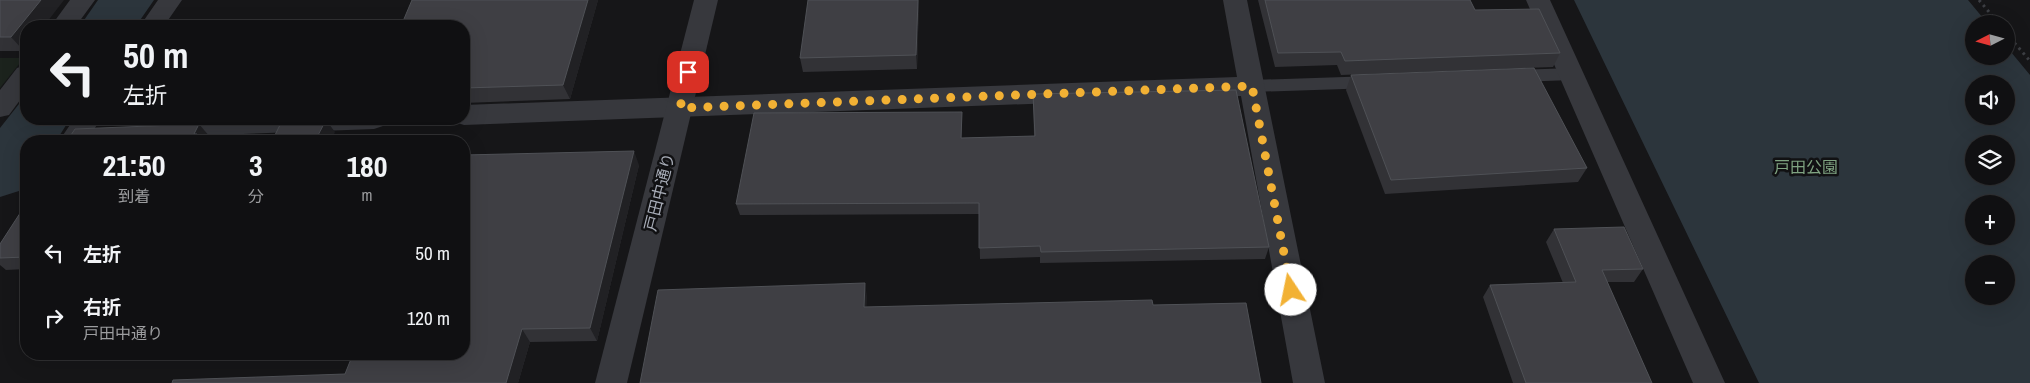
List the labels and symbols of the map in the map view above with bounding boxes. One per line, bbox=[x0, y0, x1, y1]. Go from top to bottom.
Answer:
north arrow bbox=[1965, 15, 2015, 65]
pin bbox=[667, 51, 709, 93]
street label: 戸田中通り bbox=[639, 151, 679, 233]
park label: 戸田公園 bbox=[1774, 156, 1838, 178]
position arrow bbox=[1264, 263, 1316, 315]

